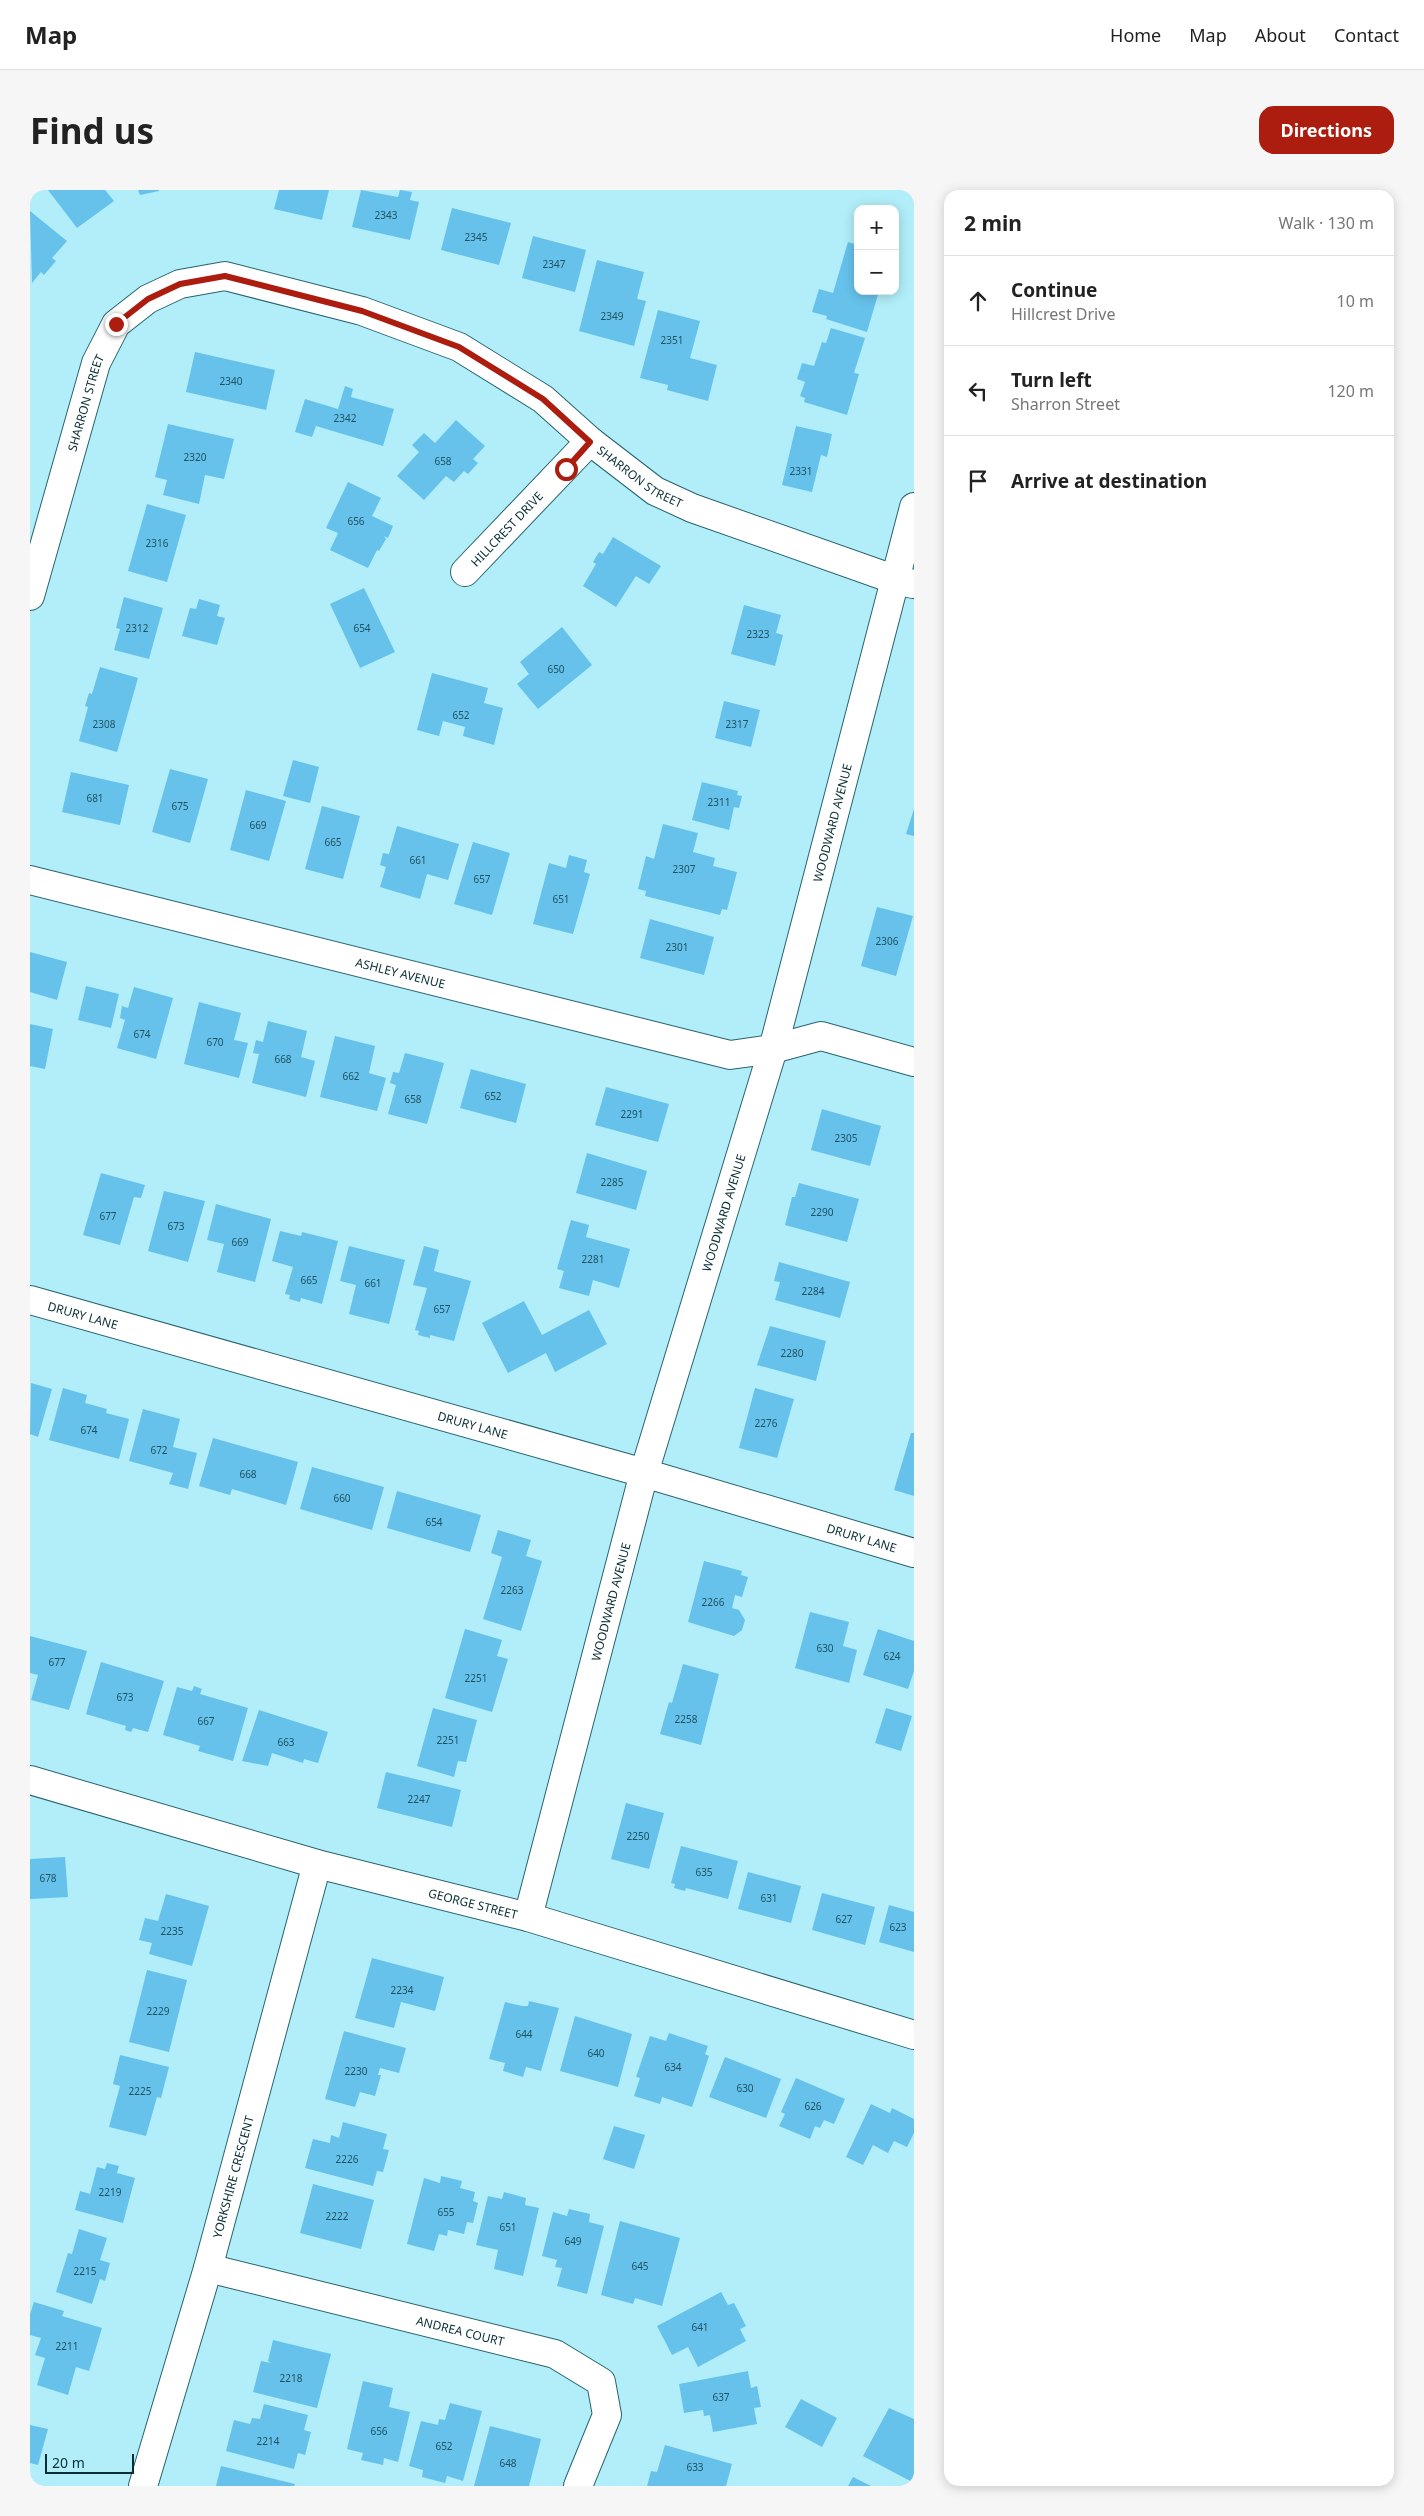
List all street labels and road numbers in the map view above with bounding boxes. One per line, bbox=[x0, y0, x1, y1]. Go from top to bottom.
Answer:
street label: SHARRON STREET bbox=[63, 351, 108, 453]
street label: SHARRON STREET bbox=[594, 441, 686, 511]
street label: HILLCREST DRIVE bbox=[467, 487, 546, 570]
street label: WOODWARD AVENUE bbox=[808, 762, 855, 884]
street label: ASHLEY AVENUE bbox=[354, 953, 447, 992]
street label: WOODWARD AVENUE bbox=[697, 1152, 749, 1273]
street label: DRURY LANE bbox=[46, 1297, 120, 1333]
street label: DRURY LANE bbox=[436, 1407, 510, 1443]
street label: DRURY LANE bbox=[825, 1519, 899, 1556]
street label: WOODWARD AVENUE bbox=[587, 1540, 634, 1663]
street label: GEORGE STREET bbox=[427, 1884, 520, 1923]
street label: YORKSHIRE CRESCENT bbox=[208, 2113, 257, 2240]
street label: ANDREA COURT bbox=[415, 2311, 506, 2350]

